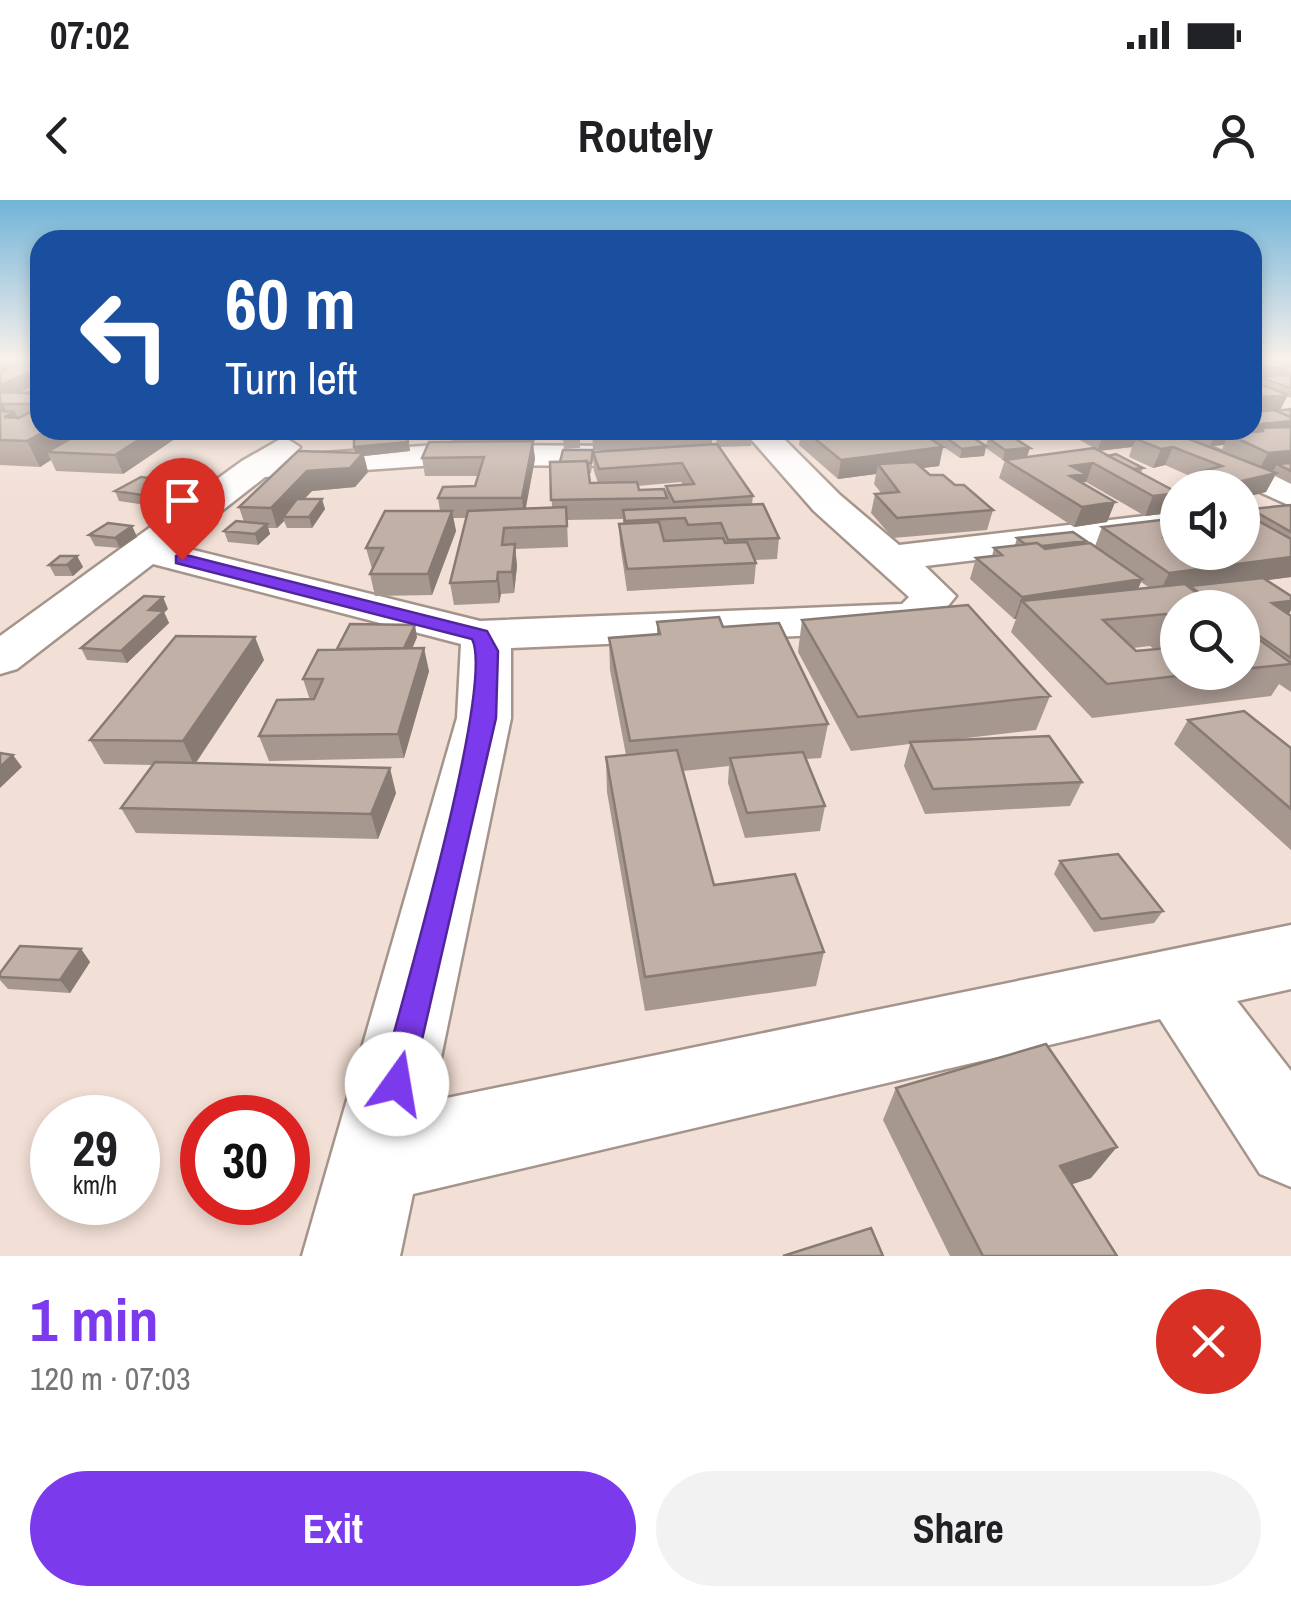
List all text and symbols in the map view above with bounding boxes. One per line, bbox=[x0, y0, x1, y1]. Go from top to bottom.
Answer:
text: 07:02 bbox=[50, 10, 130, 61]
text: Routely bbox=[578, 105, 713, 166]
icon: back bbox=[30, 108, 85, 163]
icon: person bbox=[1206, 108, 1261, 163]
text: 60 m bbox=[225, 257, 356, 351]
icon: left bbox=[60, 270, 190, 400]
text: Turn left bbox=[225, 347, 357, 408]
pin bbox=[140, 458, 225, 561]
map controls bbox=[1160, 470, 1260, 690]
button: sound bbox=[1160, 470, 1260, 570]
icon: arrive bbox=[155, 473, 210, 528]
button: search bbox=[1160, 590, 1260, 690]
position arrow bbox=[345, 1032, 449, 1136]
speed limit sign: 30 bbox=[180, 1095, 310, 1225]
text: 29 bbox=[72, 1114, 118, 1182]
text: km/h bbox=[73, 1168, 117, 1202]
text: 1 min bbox=[30, 1279, 159, 1360]
button: close bbox=[1156, 1289, 1261, 1394]
text: 120 m · 07:03 bbox=[30, 1357, 190, 1400]
button: Exit bbox=[30, 1471, 636, 1586]
button: Share bbox=[656, 1471, 1261, 1586]

